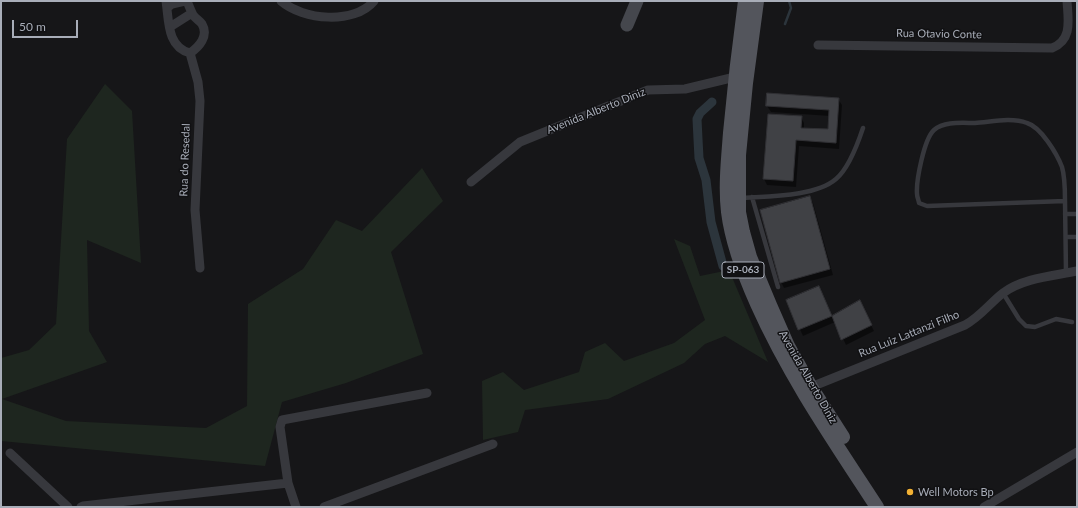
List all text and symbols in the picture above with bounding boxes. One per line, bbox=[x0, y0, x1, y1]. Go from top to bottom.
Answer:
scale bar bbox=[14, 12, 80, 38]
text: 50 m bbox=[19, 19, 46, 34]
street label: Rua Otavio Conte bbox=[896, 27, 982, 41]
street label: Avenida Alberto Diniz bbox=[545, 85, 647, 137]
street label: Rua do Resedal bbox=[177, 123, 193, 197]
road number: SP-063 bbox=[722, 262, 764, 278]
street label: Rua Luiz Lattanzi Filho bbox=[857, 308, 961, 360]
street label: Avenida Alberto Diniz bbox=[776, 328, 840, 426]
place label: Well Motors Bp bbox=[918, 485, 994, 499]
marker: Well Motors Bp bbox=[905, 487, 915, 497]

